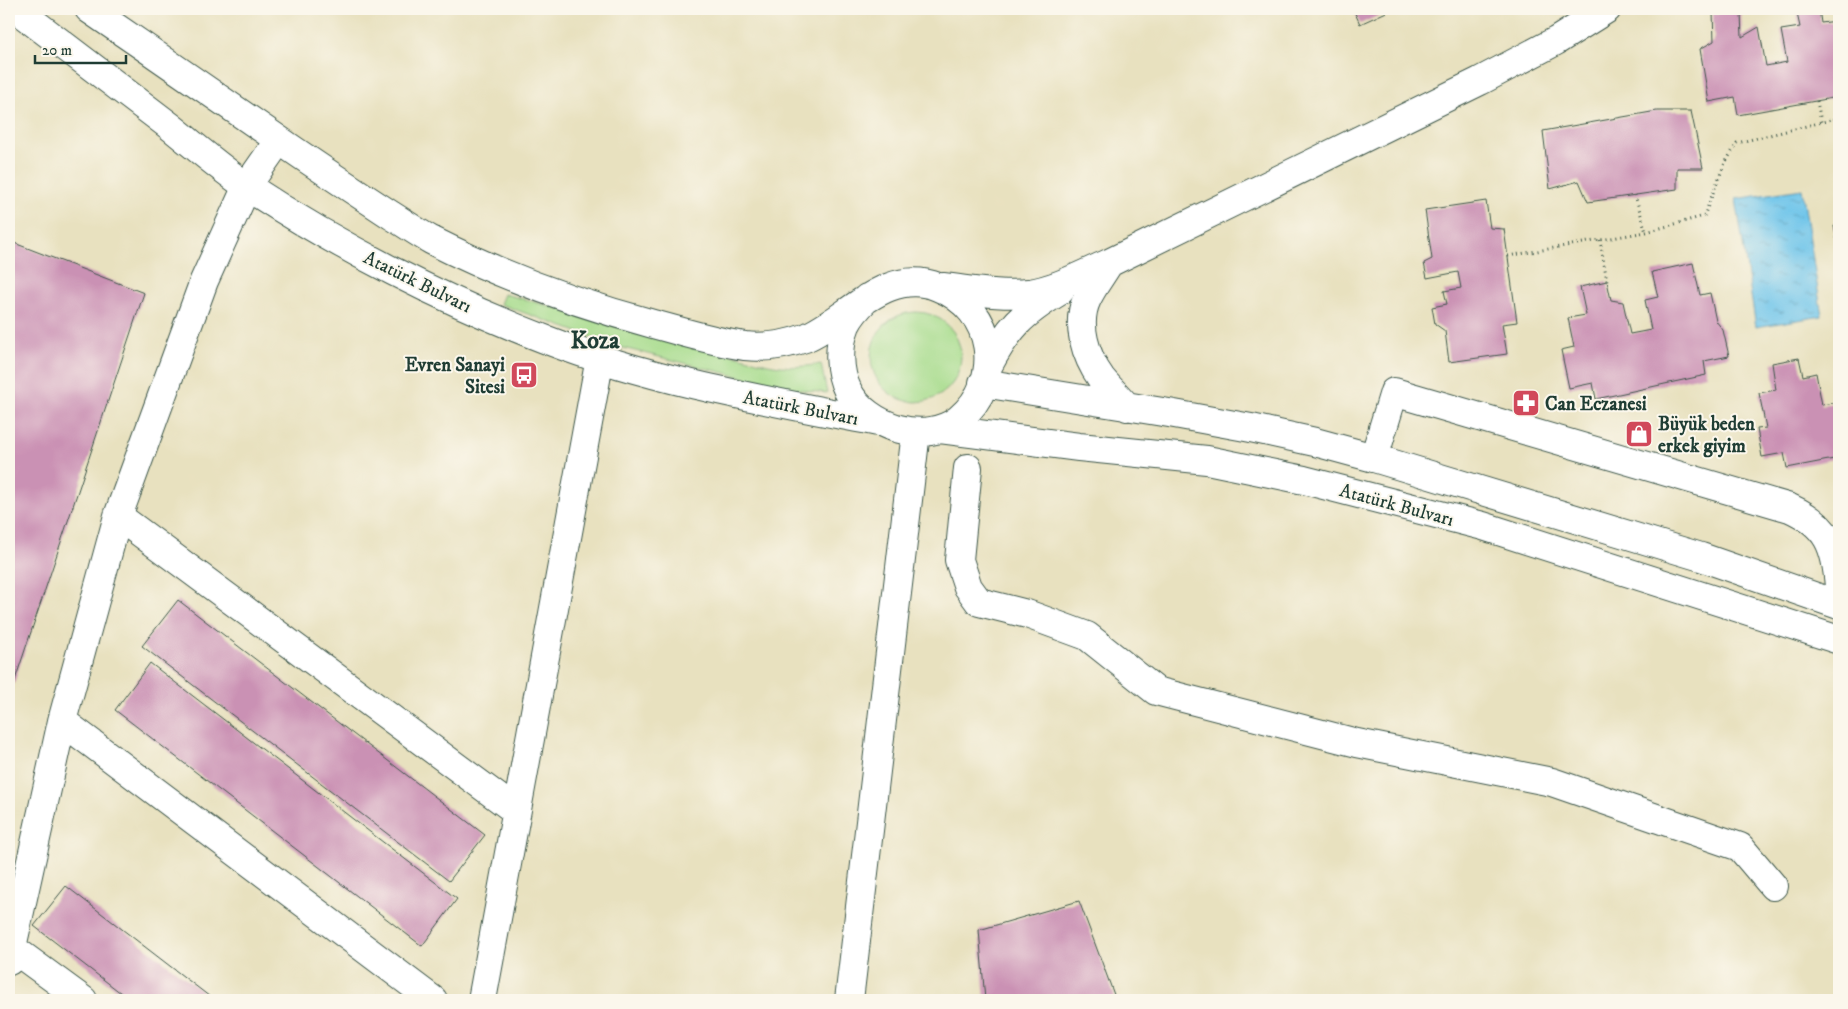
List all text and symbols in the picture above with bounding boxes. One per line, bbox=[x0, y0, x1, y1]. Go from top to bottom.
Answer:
scale bar bbox=[35, 32, 126, 64]
text: 20 m bbox=[42, 41, 72, 60]
street label: Atatürk Bulvarı bbox=[360, 246, 475, 318]
district label: Koza bbox=[571, 326, 620, 356]
place label: Evren Sanayi Sitesi bbox=[405, 354, 505, 399]
bus stop icon: Evren Sanayi Sitesi bbox=[509, 360, 539, 390]
street label: Atatürk Bulvarı bbox=[741, 386, 860, 431]
pharmacy icon: Can Eczanesi bbox=[1511, 388, 1541, 418]
place label: Can Eczanesi bbox=[1545, 393, 1647, 416]
place label: Büyük beden erkek giyim bbox=[1658, 413, 1756, 458]
shop icon: Büyük beden erkek giyim bbox=[1624, 419, 1654, 449]
street label: Atatürk Bulvarı bbox=[1337, 479, 1456, 532]

